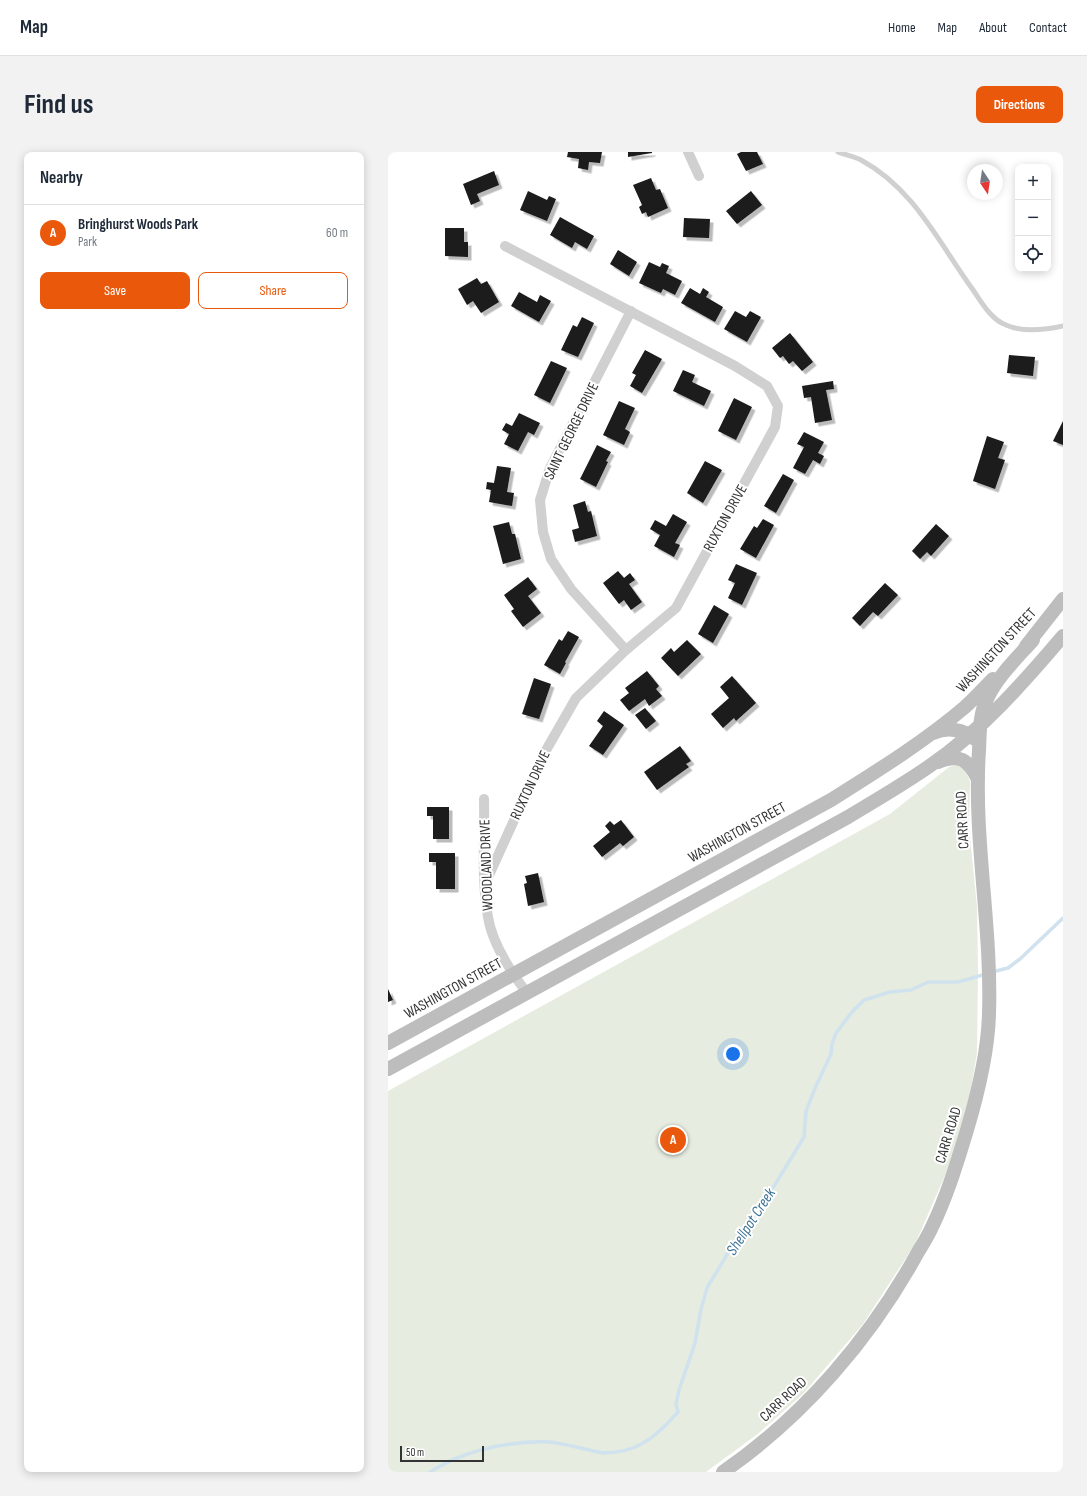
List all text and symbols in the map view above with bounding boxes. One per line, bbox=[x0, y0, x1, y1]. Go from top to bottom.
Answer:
text: Map bbox=[20, 16, 48, 39]
text: Home bbox=[888, 19, 916, 36]
text: Map bbox=[938, 19, 957, 36]
text: About bbox=[979, 19, 1007, 36]
text: Contact bbox=[1029, 19, 1067, 36]
button: Directions bbox=[976, 86, 1063, 123]
text: Find us bbox=[24, 88, 93, 121]
north arrow bbox=[967, 164, 1003, 200]
map controls bbox=[1015, 164, 1051, 272]
button: + bbox=[1015, 164, 1051, 200]
text: Nearby bbox=[40, 168, 83, 188]
button: − bbox=[1015, 200, 1051, 236]
text: Bringhurst Woods Park bbox=[78, 215, 198, 234]
text: A bbox=[50, 225, 56, 241]
text: 60 m bbox=[326, 225, 348, 241]
text: Park bbox=[78, 234, 97, 250]
button: locate bbox=[1015, 236, 1051, 272]
button: Save bbox=[40, 272, 190, 309]
button: Share bbox=[198, 272, 348, 309]
street label: SAINT GEORGE DRIVE bbox=[540, 379, 603, 483]
street label: RUXTON DRIVE bbox=[699, 481, 752, 555]
street label: WASHINGTON STREET bbox=[952, 604, 1040, 697]
street label: RUXTON DRIVE bbox=[506, 748, 555, 823]
street label: CARR ROAD bbox=[951, 791, 974, 849]
street label: WASHINGTON STREET bbox=[685, 798, 790, 867]
street label: WOODLAND DRIVE bbox=[475, 819, 498, 911]
street label: WASHINGTON STREET bbox=[401, 954, 506, 1023]
your location bbox=[723, 1044, 743, 1064]
street label: CARR ROAD bbox=[931, 1105, 966, 1166]
pin: A bbox=[660, 1125, 686, 1155]
water label: Shellpot Creek bbox=[723, 1184, 780, 1259]
street label: CARR ROAD bbox=[756, 1373, 811, 1426]
scale bar bbox=[400, 1444, 484, 1463]
text: 50 m bbox=[406, 1446, 424, 1459]

